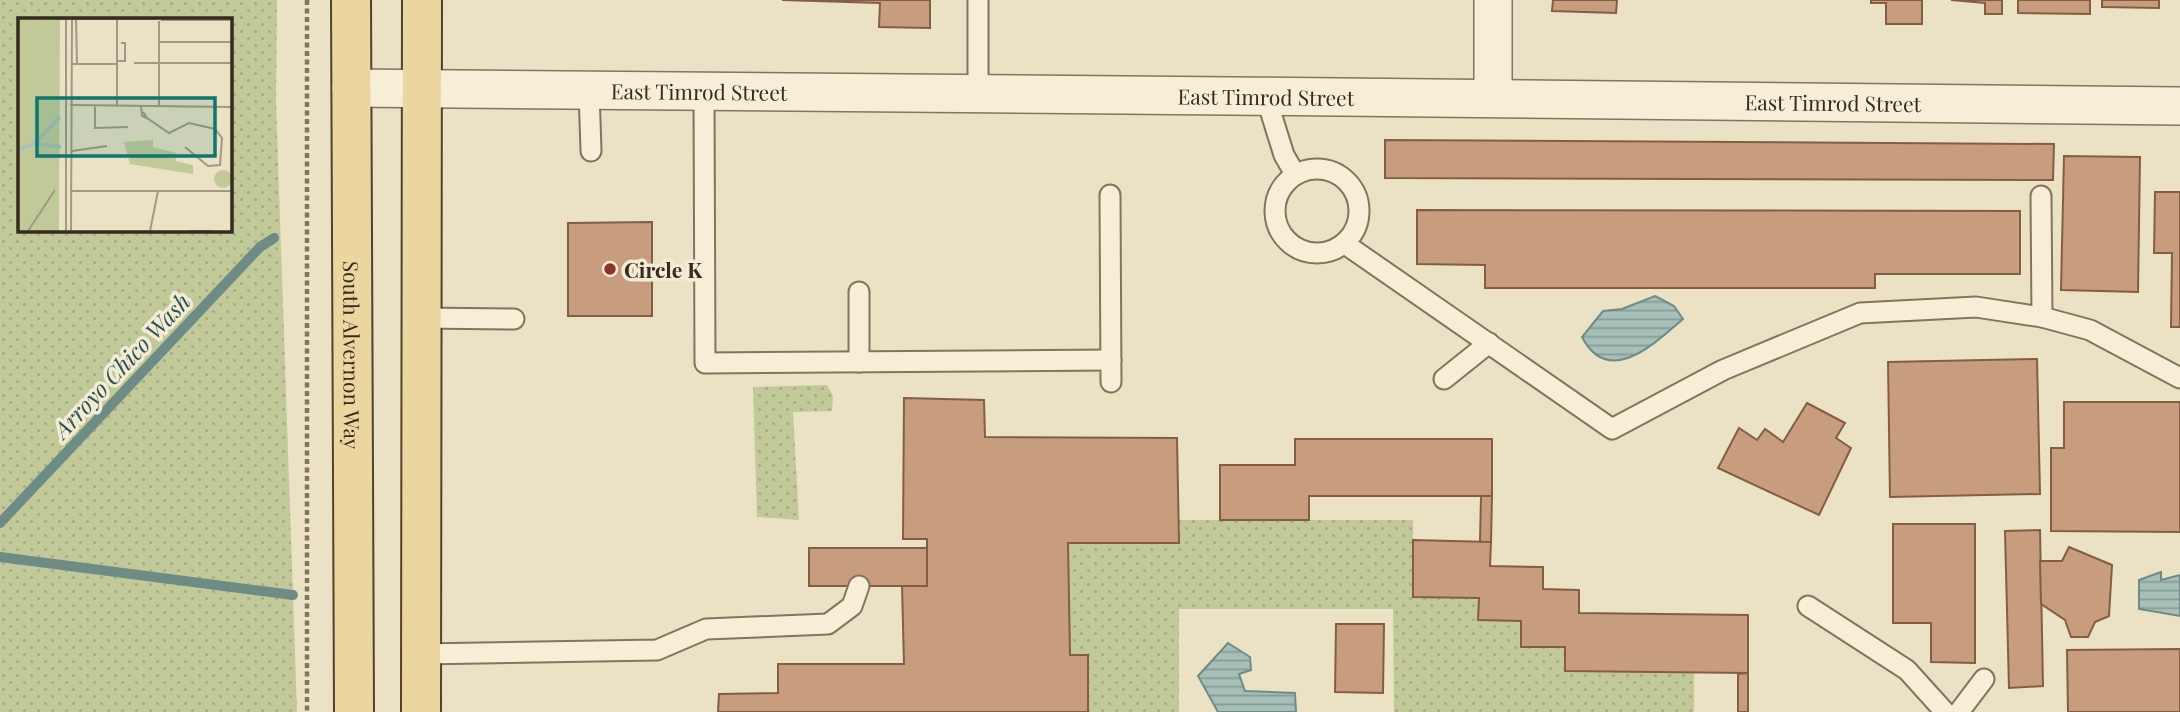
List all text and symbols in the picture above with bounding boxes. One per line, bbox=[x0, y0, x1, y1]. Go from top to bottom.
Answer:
inset map bbox=[18, 18, 231, 231]
street label: East Timrod Street bbox=[611, 76, 788, 106]
street label: East Timrod Street bbox=[1178, 81, 1355, 111]
street label: East Timrod Street bbox=[1744, 87, 1922, 117]
place label: Circle K bbox=[624, 255, 703, 283]
street label: South Alvernon Way bbox=[338, 261, 367, 450]
marker: Circle K bbox=[602, 261, 618, 277]
water label: Arroyo Chico Wash bbox=[44, 286, 196, 446]

